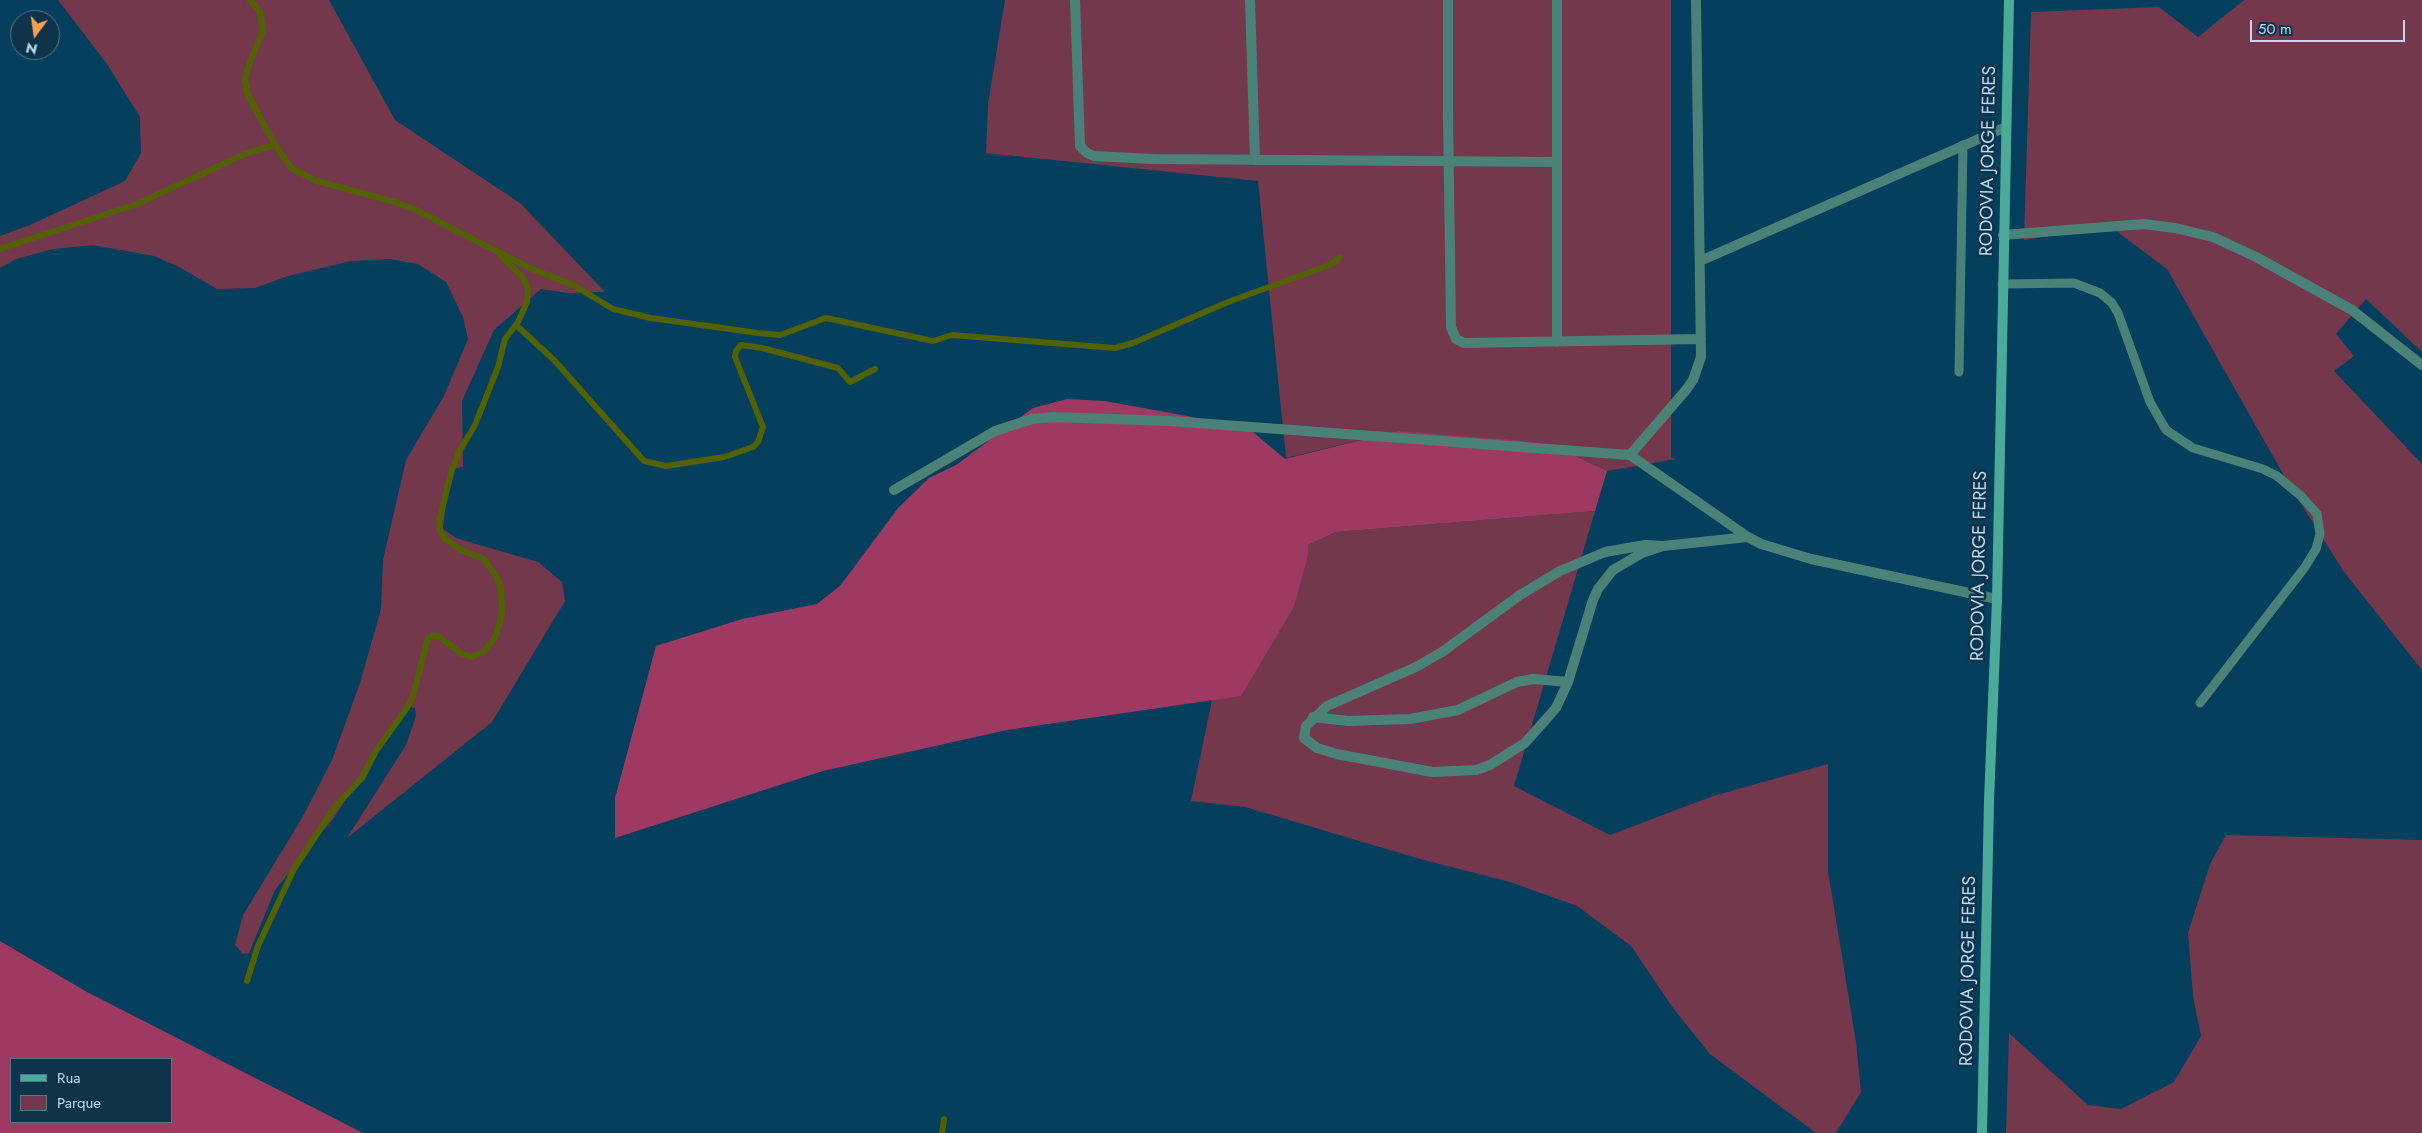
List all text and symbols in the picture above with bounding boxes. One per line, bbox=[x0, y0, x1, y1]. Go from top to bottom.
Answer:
north arrow bbox=[10, 10, 60, 60]
scale bar bbox=[2252, 10, 2407, 42]
text: 50 m bbox=[2258, 18, 2292, 40]
text: N bbox=[24, 38, 39, 60]
street label: RODOVIA JORGE FERES bbox=[1977, 66, 2001, 256]
street label: RODOVIA JORGE FERES bbox=[1968, 471, 1992, 661]
street label: RODOVIA JORGE FERES bbox=[1957, 876, 1981, 1066]
legend bbox=[10, 1058, 172, 1123]
text: Rua bbox=[57, 1067, 81, 1089]
text: Parque bbox=[57, 1092, 101, 1114]

